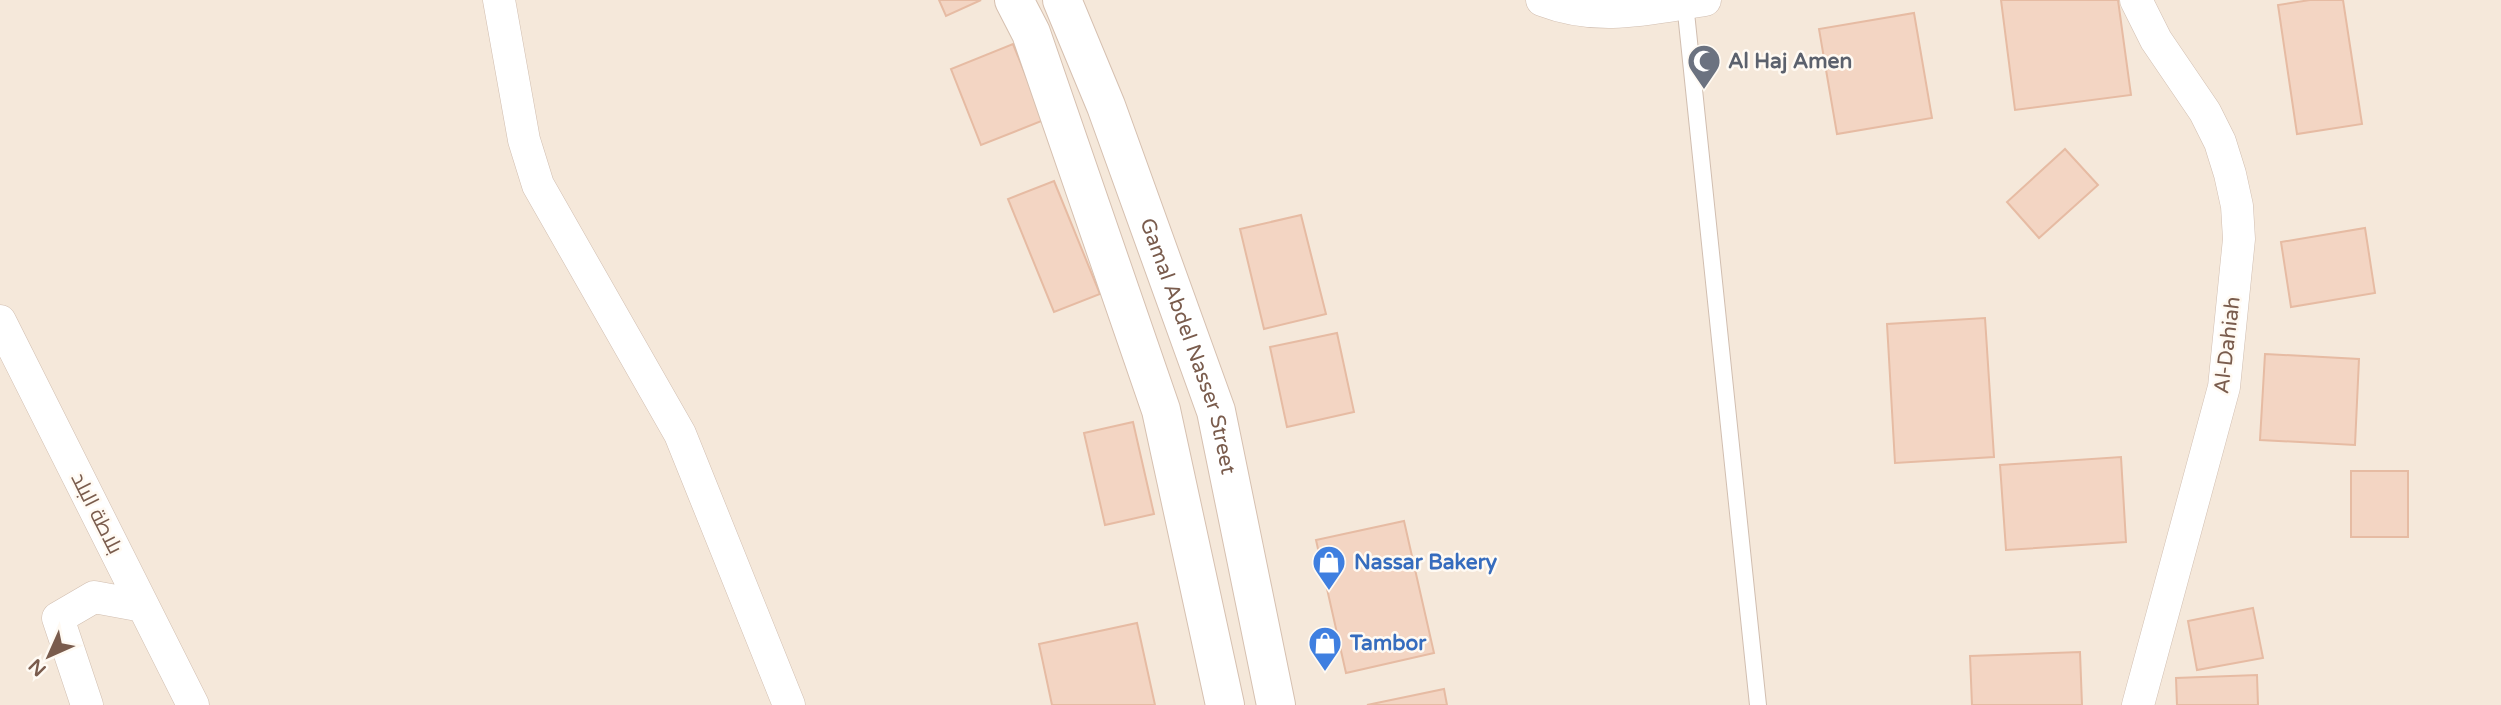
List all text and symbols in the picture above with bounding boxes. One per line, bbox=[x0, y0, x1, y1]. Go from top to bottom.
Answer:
mosque icon: Al Haj Amen bbox=[1685, 42, 1723, 91]
place label: Al Haj Amen bbox=[1728, 49, 1852, 74]
street label: Gamal Abdel Nasser Street bbox=[1134, 215, 1241, 477]
street label: Al-Dahiah bbox=[2209, 295, 2246, 395]
street label: بلاطة البلد bbox=[65, 468, 128, 558]
shop icon: Nassar Bakery bbox=[1310, 543, 1348, 592]
place label: Nassar Bakery bbox=[1354, 550, 1498, 575]
north arrow bbox=[14, 621, 84, 691]
shop icon: Tambor bbox=[1306, 624, 1344, 673]
place label: Tambor bbox=[1349, 631, 1427, 656]
text: N bbox=[25, 654, 51, 680]

